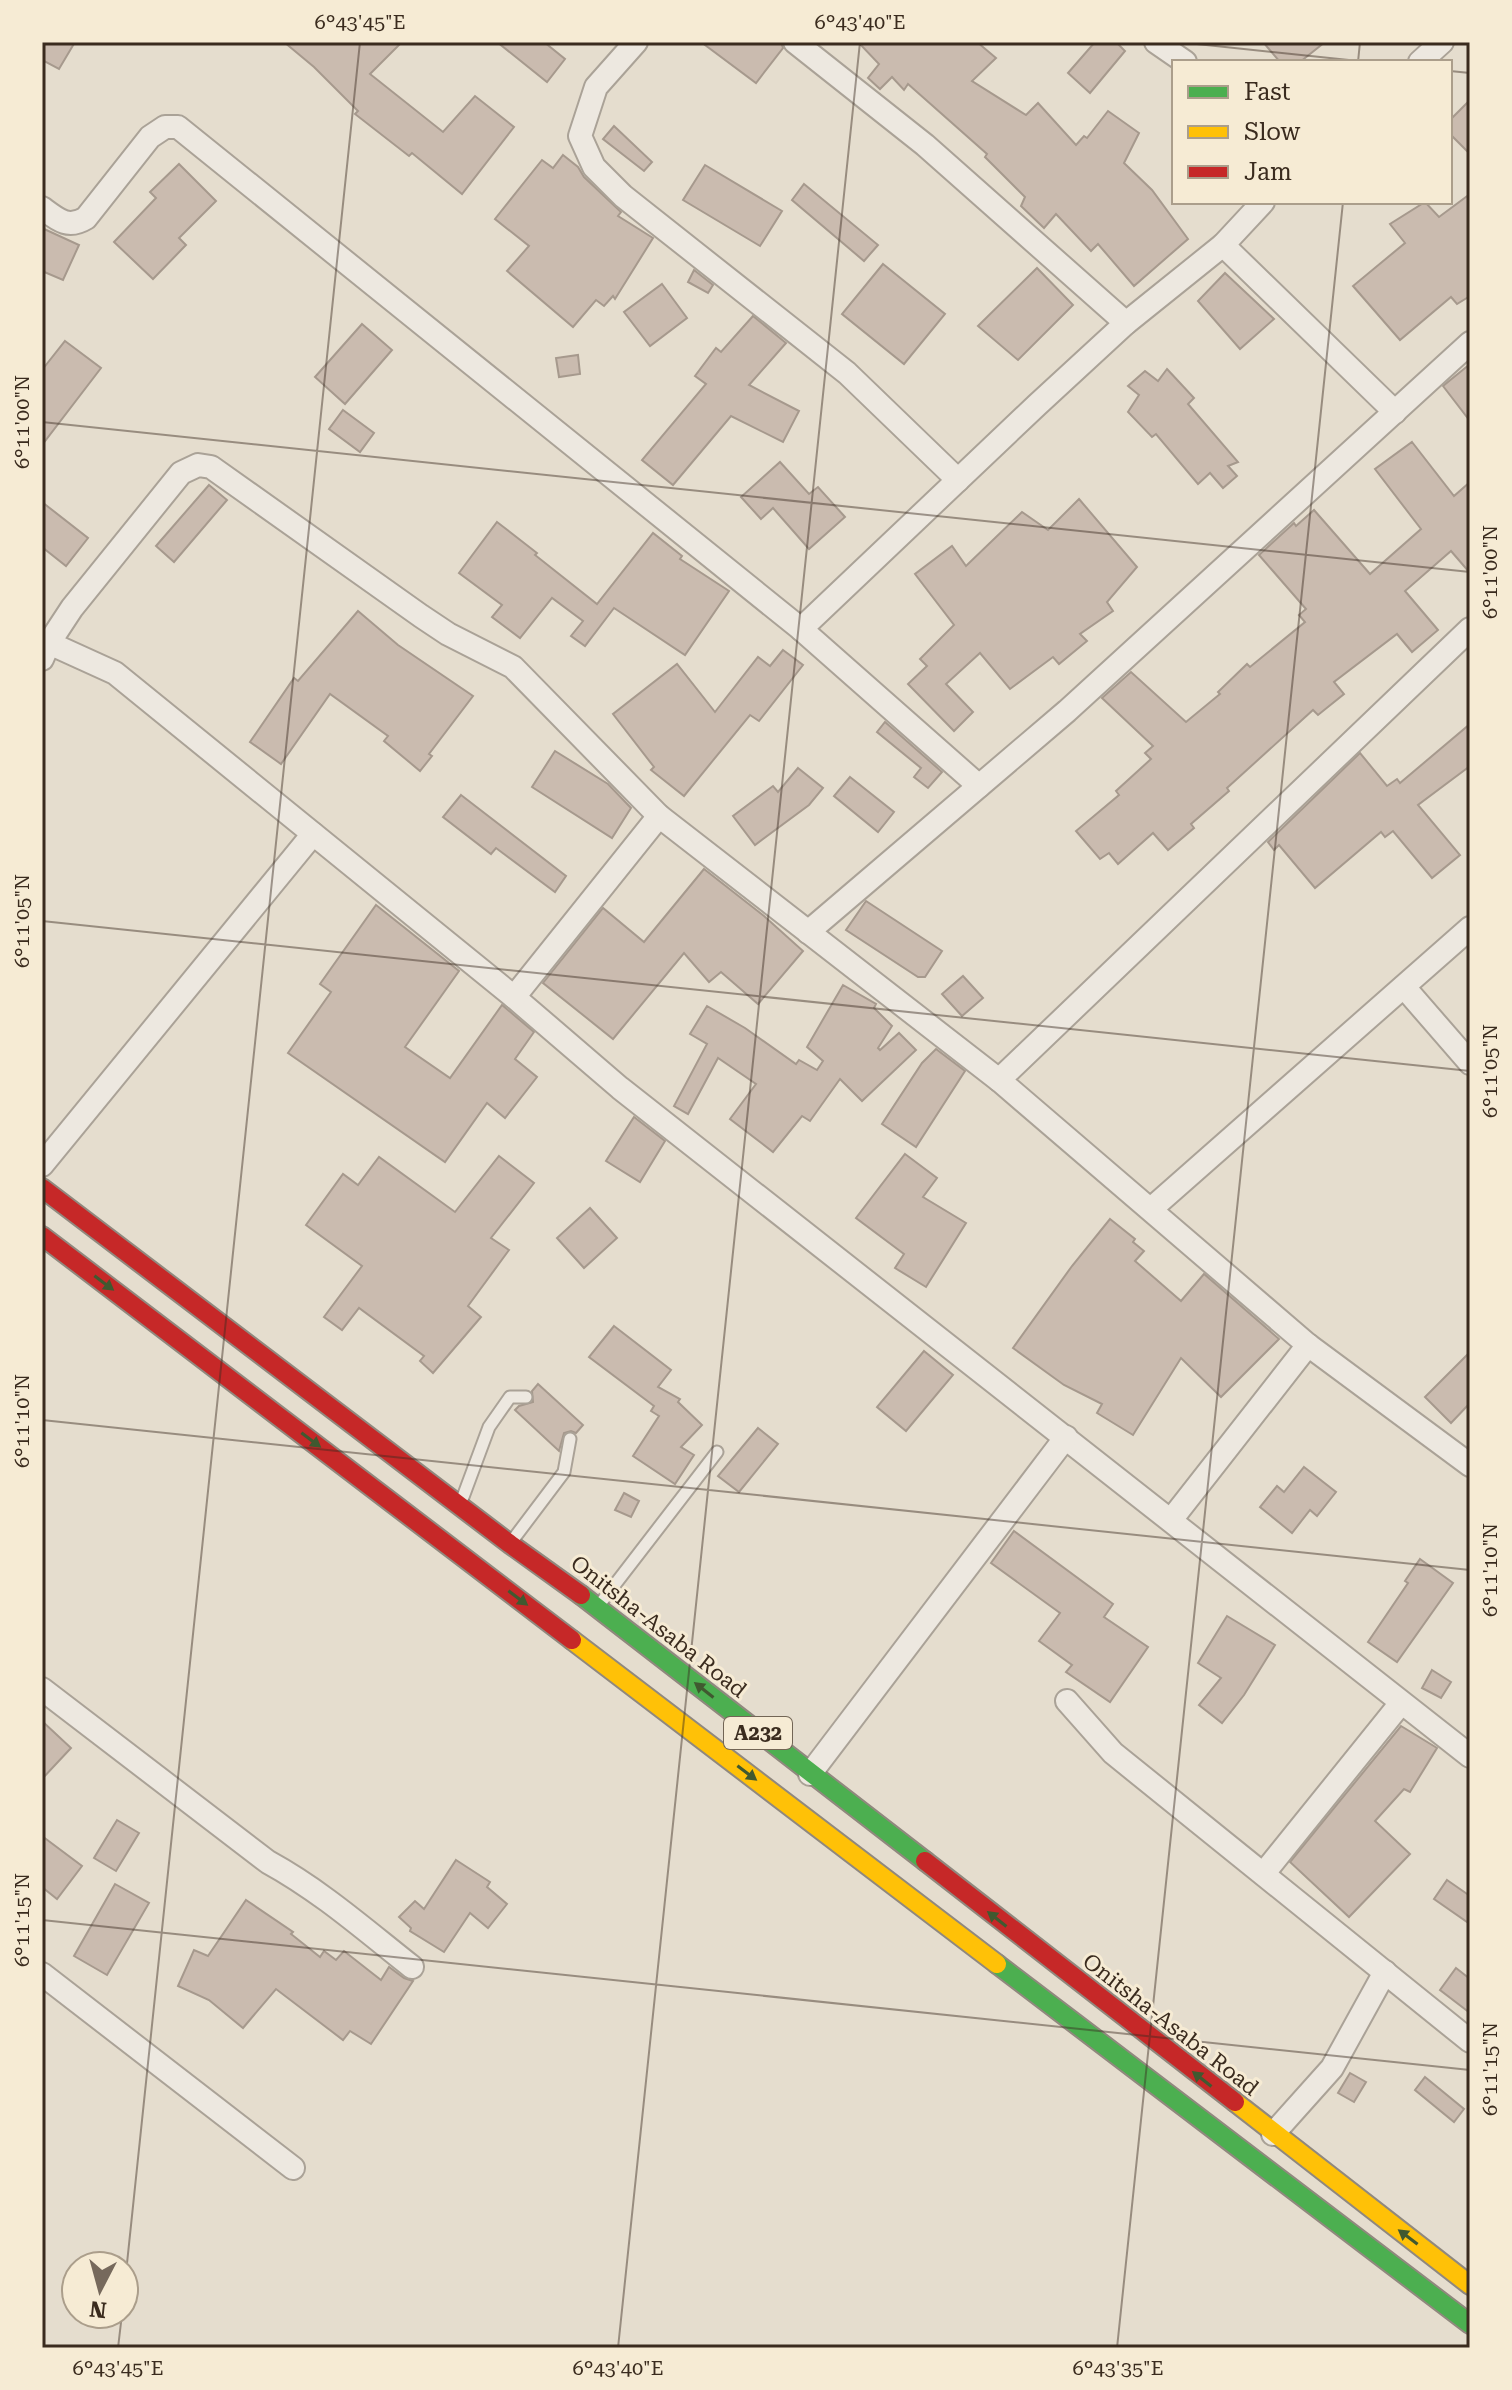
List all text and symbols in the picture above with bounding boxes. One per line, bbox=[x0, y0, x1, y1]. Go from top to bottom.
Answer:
text: 6°43'45"E bbox=[315, 10, 405, 34]
text: 6°43'40"E bbox=[815, 10, 905, 34]
legend bbox=[1172, 60, 1452, 204]
text: Fast bbox=[1244, 78, 1291, 106]
text: Slow bbox=[1244, 118, 1301, 146]
text: Jam bbox=[1244, 158, 1292, 186]
text: 6°11'00"N bbox=[10, 375, 34, 469]
text: 6°11'00"N bbox=[1478, 525, 1502, 619]
text: 6°11'05"N bbox=[10, 874, 34, 968]
text: 6°11'05"N bbox=[1478, 1024, 1502, 1118]
one-way arrow bbox=[94, 1275, 114, 1291]
text: 6°11'10"N bbox=[10, 1374, 34, 1468]
one-way arrow bbox=[301, 1432, 322, 1448]
text: 6°11'10"N bbox=[1478, 1523, 1502, 1617]
street label: Onitsha-Asaba Road bbox=[566, 1550, 751, 1703]
one-way arrow bbox=[508, 1589, 528, 1605]
one-way arrow bbox=[694, 1683, 714, 1699]
road number: A232 bbox=[724, 1717, 792, 1749]
one-way arrow bbox=[737, 1764, 757, 1780]
text: 6°11'15"N bbox=[10, 1873, 34, 1967]
one-way arrow bbox=[987, 1912, 1007, 1928]
street label: Onitsha-Asaba Road bbox=[1078, 1948, 1263, 2101]
text: 6°11'15"N bbox=[1478, 2022, 1502, 2116]
one-way arrow bbox=[1192, 2071, 1212, 2087]
one-way arrow bbox=[1398, 2230, 1418, 2246]
north arrow bbox=[60, 2250, 140, 2330]
text: N bbox=[88, 2296, 108, 2323]
text: 6°43'45"E bbox=[73, 2356, 163, 2380]
text: 6°43'40"E bbox=[573, 2356, 663, 2380]
text: 6°43'35"E bbox=[1073, 2356, 1163, 2380]

